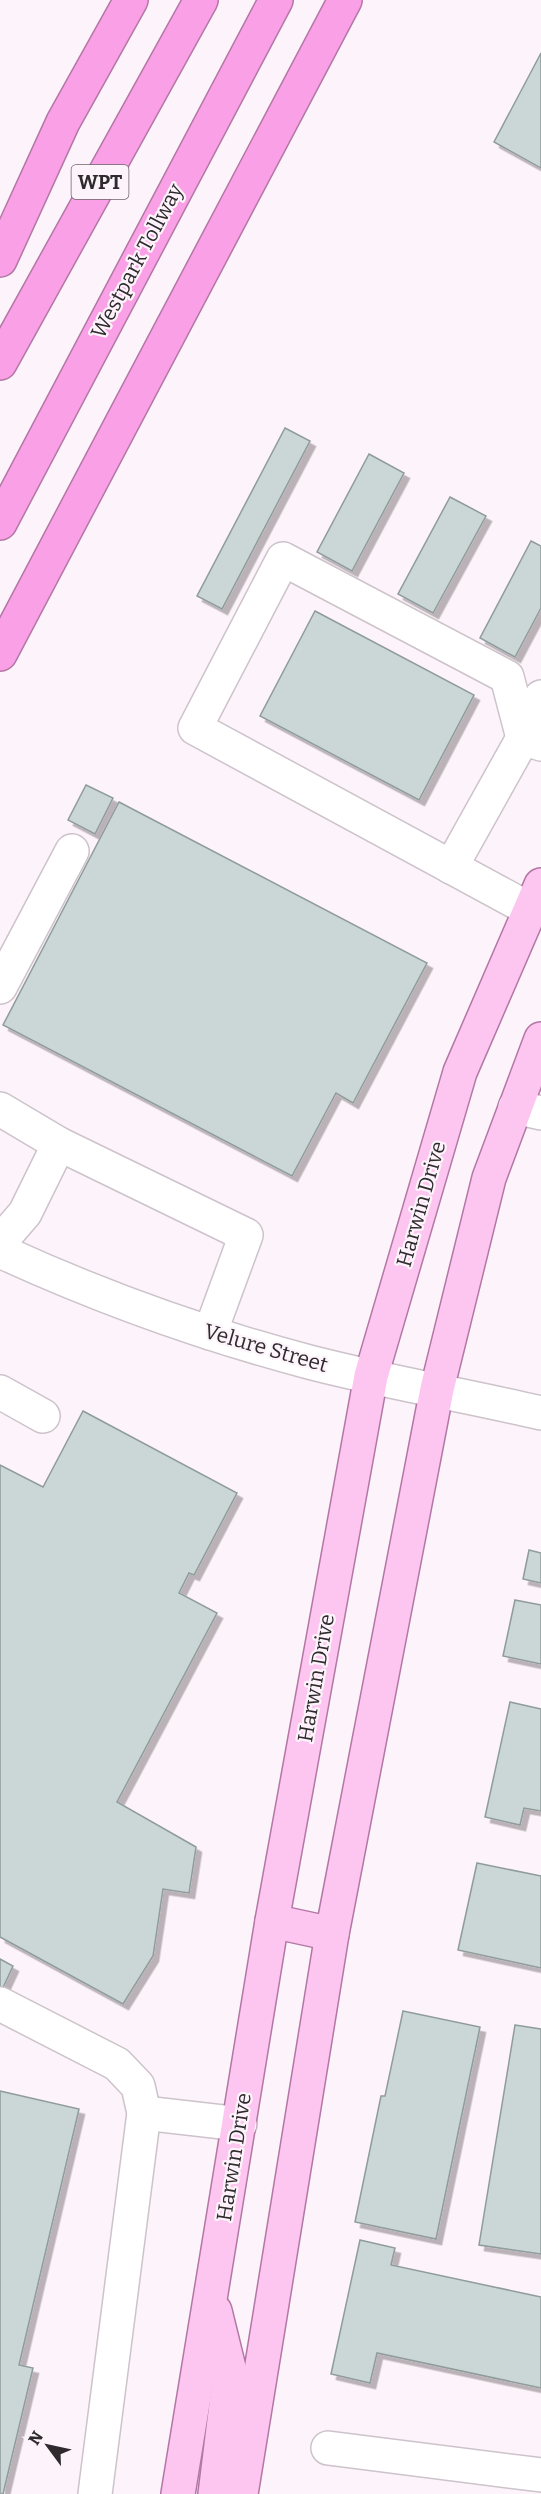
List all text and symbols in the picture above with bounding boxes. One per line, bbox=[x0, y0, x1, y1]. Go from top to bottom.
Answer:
road number: WPT bbox=[72, 165, 128, 199]
street label: Westpark Tollway bbox=[85, 178, 189, 343]
street label: Harwin Drive bbox=[391, 1138, 451, 1270]
street label: Velure Street bbox=[201, 1318, 331, 1378]
street label: Harwin Drive bbox=[292, 1612, 340, 1744]
street label: Harwin Drive bbox=[211, 2091, 257, 2223]
north arrow bbox=[18, 2416, 78, 2476]
text: N bbox=[25, 2428, 47, 2448]

